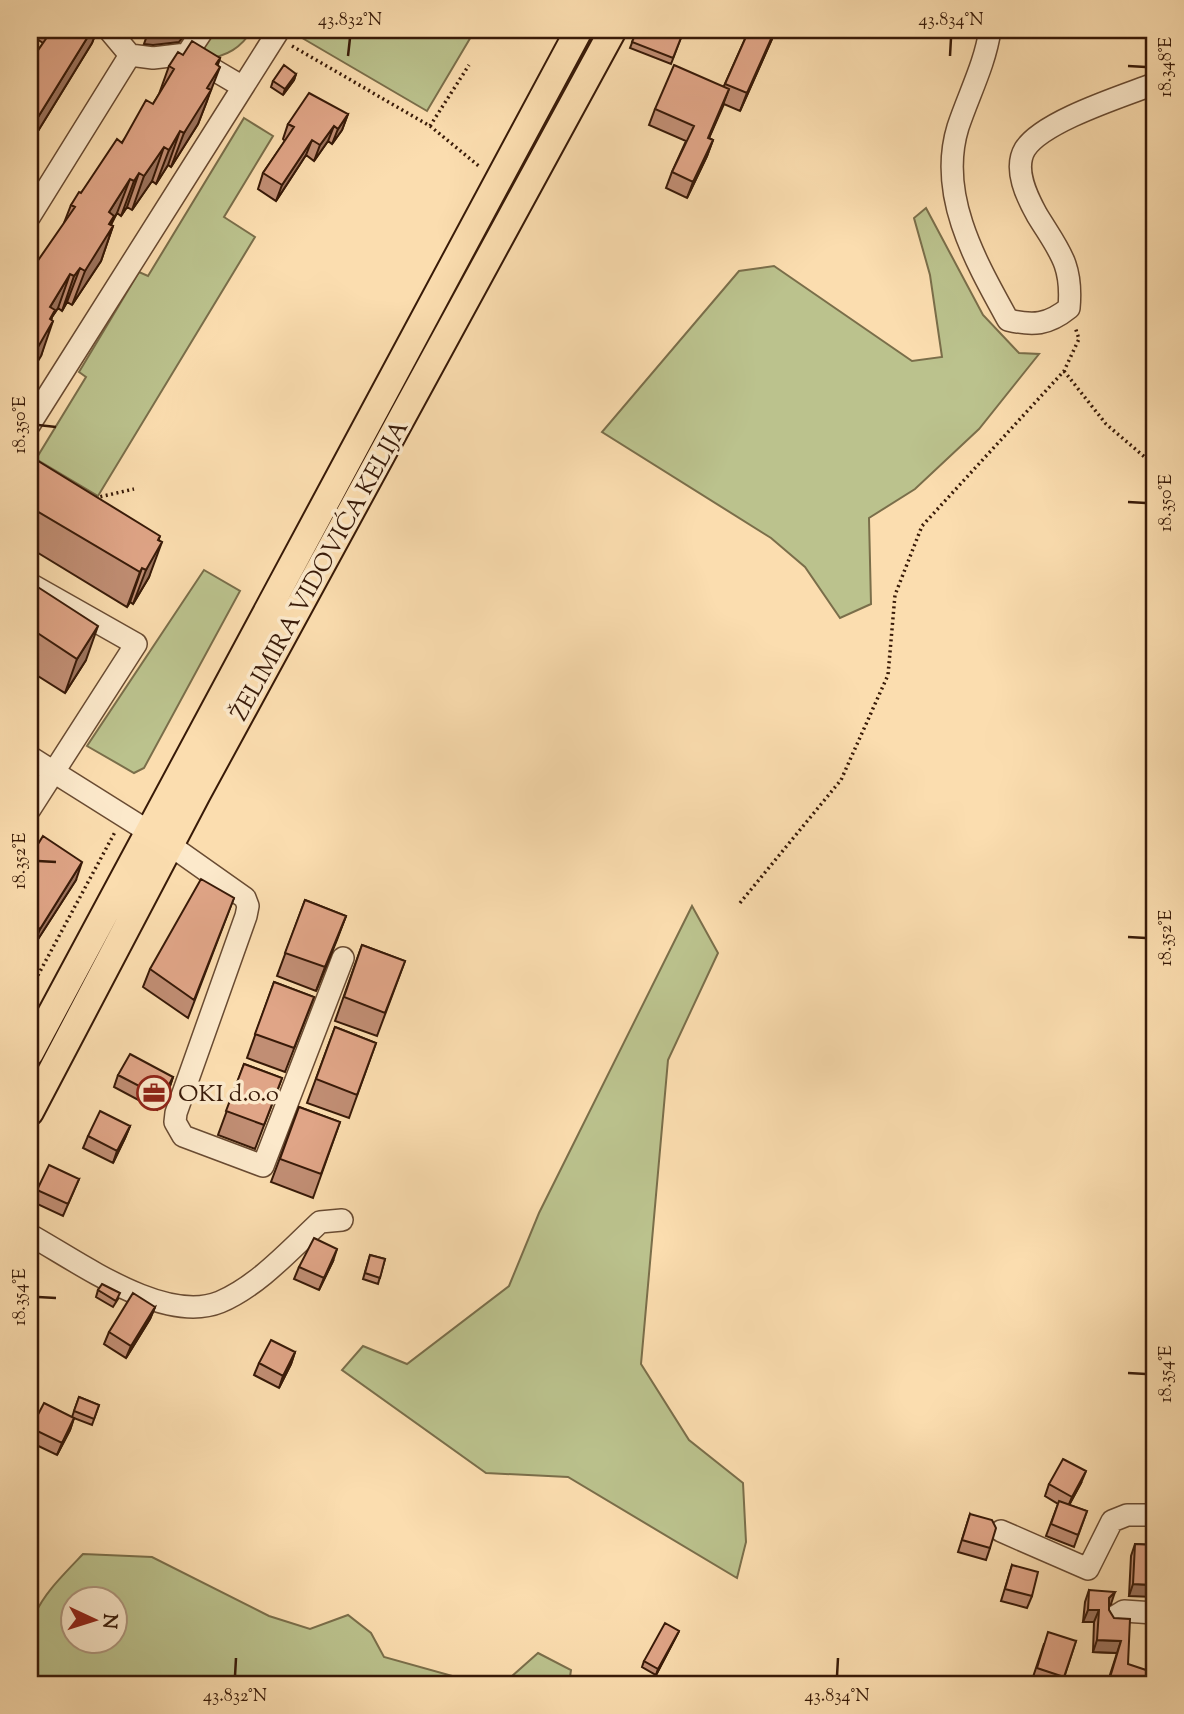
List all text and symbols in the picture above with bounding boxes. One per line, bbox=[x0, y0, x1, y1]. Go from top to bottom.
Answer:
text: 43.832°N bbox=[318, 8, 382, 34]
text: 43.834°N bbox=[918, 8, 984, 34]
text: 18.348°E bbox=[1154, 37, 1180, 97]
text: 18.350°E bbox=[8, 396, 34, 454]
street label: ŽELIMIRA VIDOVIĆA KELIJA bbox=[224, 414, 418, 727]
text: 18.350°E bbox=[1154, 474, 1180, 532]
text: 18.352°E bbox=[8, 833, 34, 889]
text: 18.352°E bbox=[1154, 910, 1180, 966]
office icon: OKI d.o.o bbox=[135, 1074, 173, 1112]
place label: OKI d.o.o bbox=[178, 1078, 279, 1112]
text: 18.354°E bbox=[8, 1268, 34, 1326]
text: 18.354°E bbox=[1154, 1345, 1180, 1403]
north arrow bbox=[60, 1584, 130, 1654]
text: N bbox=[94, 1613, 122, 1630]
text: 43.832°N bbox=[203, 1684, 267, 1710]
text: 43.834°N bbox=[804, 1684, 870, 1710]

